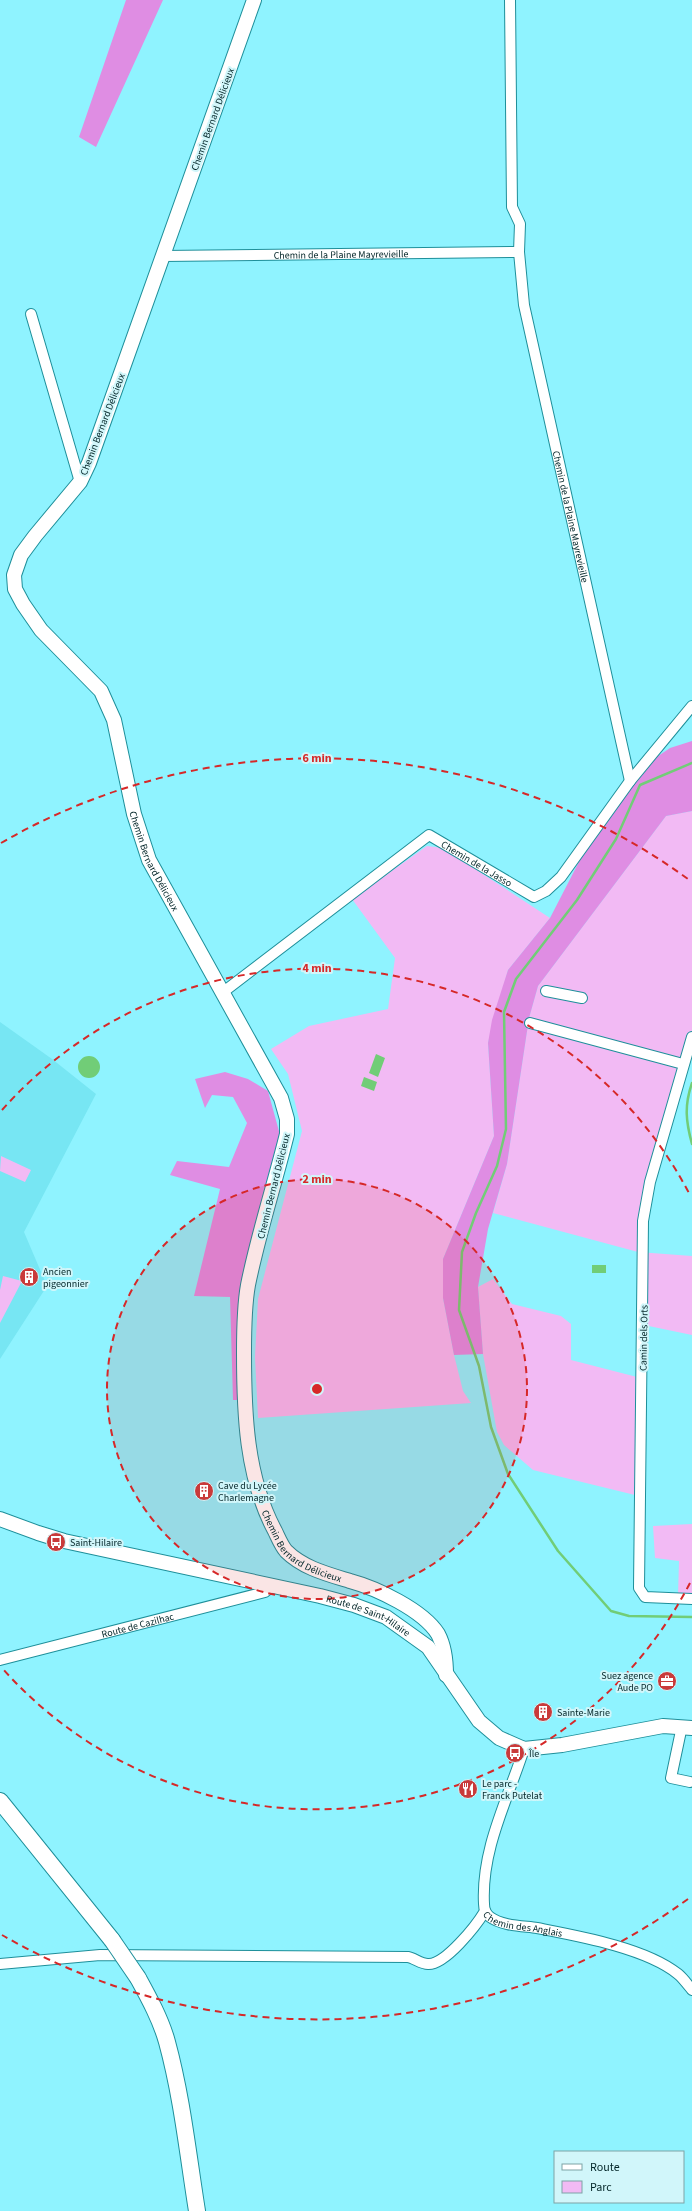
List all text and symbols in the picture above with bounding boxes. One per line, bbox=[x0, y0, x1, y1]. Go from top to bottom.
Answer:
street label: Chemin Bernard Délicieux bbox=[188, 66, 238, 173]
street label: Chemin de la Plaine Mayrevieille bbox=[274, 247, 409, 263]
street label: Chemin Bernard Délicieux bbox=[77, 371, 129, 477]
street label: Chemin de la Plaine Mayrevieille bbox=[549, 449, 592, 584]
text: 6 min bbox=[302, 750, 332, 767]
street label: Chemin Bernard Délicieux bbox=[126, 810, 182, 914]
street label: Chemin de la Jasso bbox=[438, 838, 514, 891]
text: 4 min bbox=[302, 960, 332, 977]
street label: Chemin Bernard Délicieux bbox=[254, 1132, 294, 1240]
text: 2 min bbox=[302, 1171, 332, 1188]
place label: Ancien pigeonnier bbox=[43, 1265, 89, 1291]
building icon: Ancien pigeonnier bbox=[18, 1266, 40, 1288]
street label: Camin dels Orts bbox=[636, 1305, 652, 1371]
centre of rings bbox=[310, 1382, 324, 1396]
place label: Cave du Lycée Charlemagne bbox=[218, 1479, 277, 1505]
building icon: Cave du Lycée Charlemagne bbox=[193, 1480, 215, 1502]
street label: Chemin Bernard Délicieux bbox=[258, 1508, 344, 1586]
bus stop icon: Saint-Hilaire bbox=[45, 1531, 67, 1553]
place label: Saint-Hilaire bbox=[70, 1536, 122, 1550]
street label: Route de Saint-Hilaire bbox=[325, 1592, 413, 1640]
street label: Route de Cazilhac bbox=[100, 1610, 176, 1642]
place label: Suez agence Aude PO bbox=[601, 1669, 653, 1695]
office icon: Suez agence Aude PO bbox=[656, 1670, 678, 1692]
building icon: Sainte-Marie bbox=[532, 1701, 554, 1723]
place label: Sainte-Marie bbox=[557, 1706, 610, 1720]
bus stop icon: Île bbox=[504, 1742, 526, 1764]
place label: Île bbox=[528, 1747, 539, 1761]
place label: Le parc - Franck Putelat bbox=[482, 1777, 543, 1803]
restaurant icon: Le parc - Franck Putelat bbox=[457, 1778, 479, 1800]
street label: Chemin des Anglais bbox=[479, 1908, 564, 1941]
legend bbox=[554, 2151, 684, 2203]
text: Route bbox=[590, 2159, 620, 2176]
text: Parc bbox=[590, 2179, 612, 2196]

